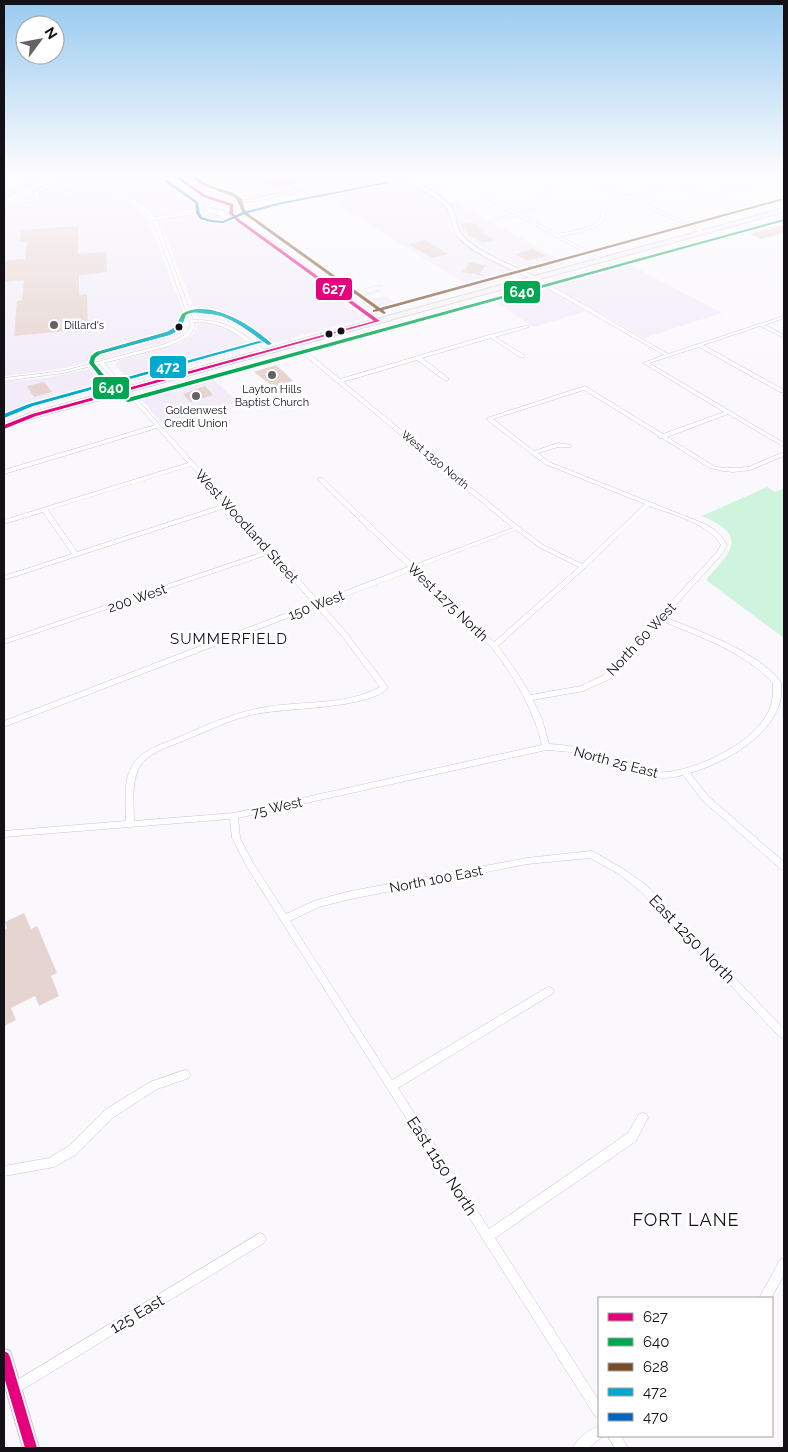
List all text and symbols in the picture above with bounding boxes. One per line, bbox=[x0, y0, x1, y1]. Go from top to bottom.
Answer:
north arrow bbox=[15, 15, 65, 65]
text: N bbox=[41, 24, 61, 42]
line badge: 627 bbox=[315, 277, 353, 301]
line badge: 640 bbox=[503, 280, 541, 304]
text: 627 bbox=[322, 281, 346, 297]
text: 640 bbox=[509, 284, 535, 300]
marker: Dillard's bbox=[48, 319, 60, 331]
place label: Dillard's bbox=[64, 319, 104, 332]
unlabelled marker bbox=[174, 322, 184, 332]
unlabelled marker bbox=[336, 326, 346, 336]
unlabelled marker bbox=[324, 329, 334, 339]
line badge: 472 bbox=[149, 355, 187, 379]
text: 472 bbox=[156, 359, 180, 375]
marker: Layton Hills Baptist Church bbox=[266, 369, 278, 381]
line badge: 640 bbox=[92, 376, 130, 400]
text: 640 bbox=[98, 380, 124, 396]
place label: Layton Hills Baptist Church bbox=[235, 383, 309, 409]
marker: Goldenwest Credit Union bbox=[190, 390, 202, 402]
place label: Goldenwest Credit Union bbox=[164, 404, 228, 430]
street label: West 1350 North bbox=[399, 428, 471, 492]
street label: West Woodland Street bbox=[192, 466, 302, 586]
street label: West 1275 North bbox=[404, 560, 492, 644]
street label: 200 West bbox=[106, 580, 169, 615]
street label: 150 West bbox=[286, 587, 347, 623]
street label: North 60 West bbox=[603, 599, 679, 679]
district label: SUMMERFIELD bbox=[170, 630, 288, 648]
street label: North 25 East bbox=[572, 743, 660, 781]
street label: 75 West bbox=[250, 793, 304, 821]
street label: North 100 East bbox=[388, 862, 484, 896]
street label: East 1250 North bbox=[645, 891, 739, 987]
street label: East 1150 North bbox=[403, 1113, 481, 1219]
district label: FORT LANE bbox=[632, 1209, 740, 1230]
street label: 125 East bbox=[107, 1290, 168, 1337]
legend bbox=[598, 1297, 773, 1437]
text: 627 bbox=[643, 1308, 668, 1326]
text: 640 bbox=[643, 1333, 669, 1351]
text: 628 bbox=[643, 1358, 669, 1376]
text: 472 bbox=[643, 1383, 667, 1401]
text: 470 bbox=[643, 1408, 668, 1426]

